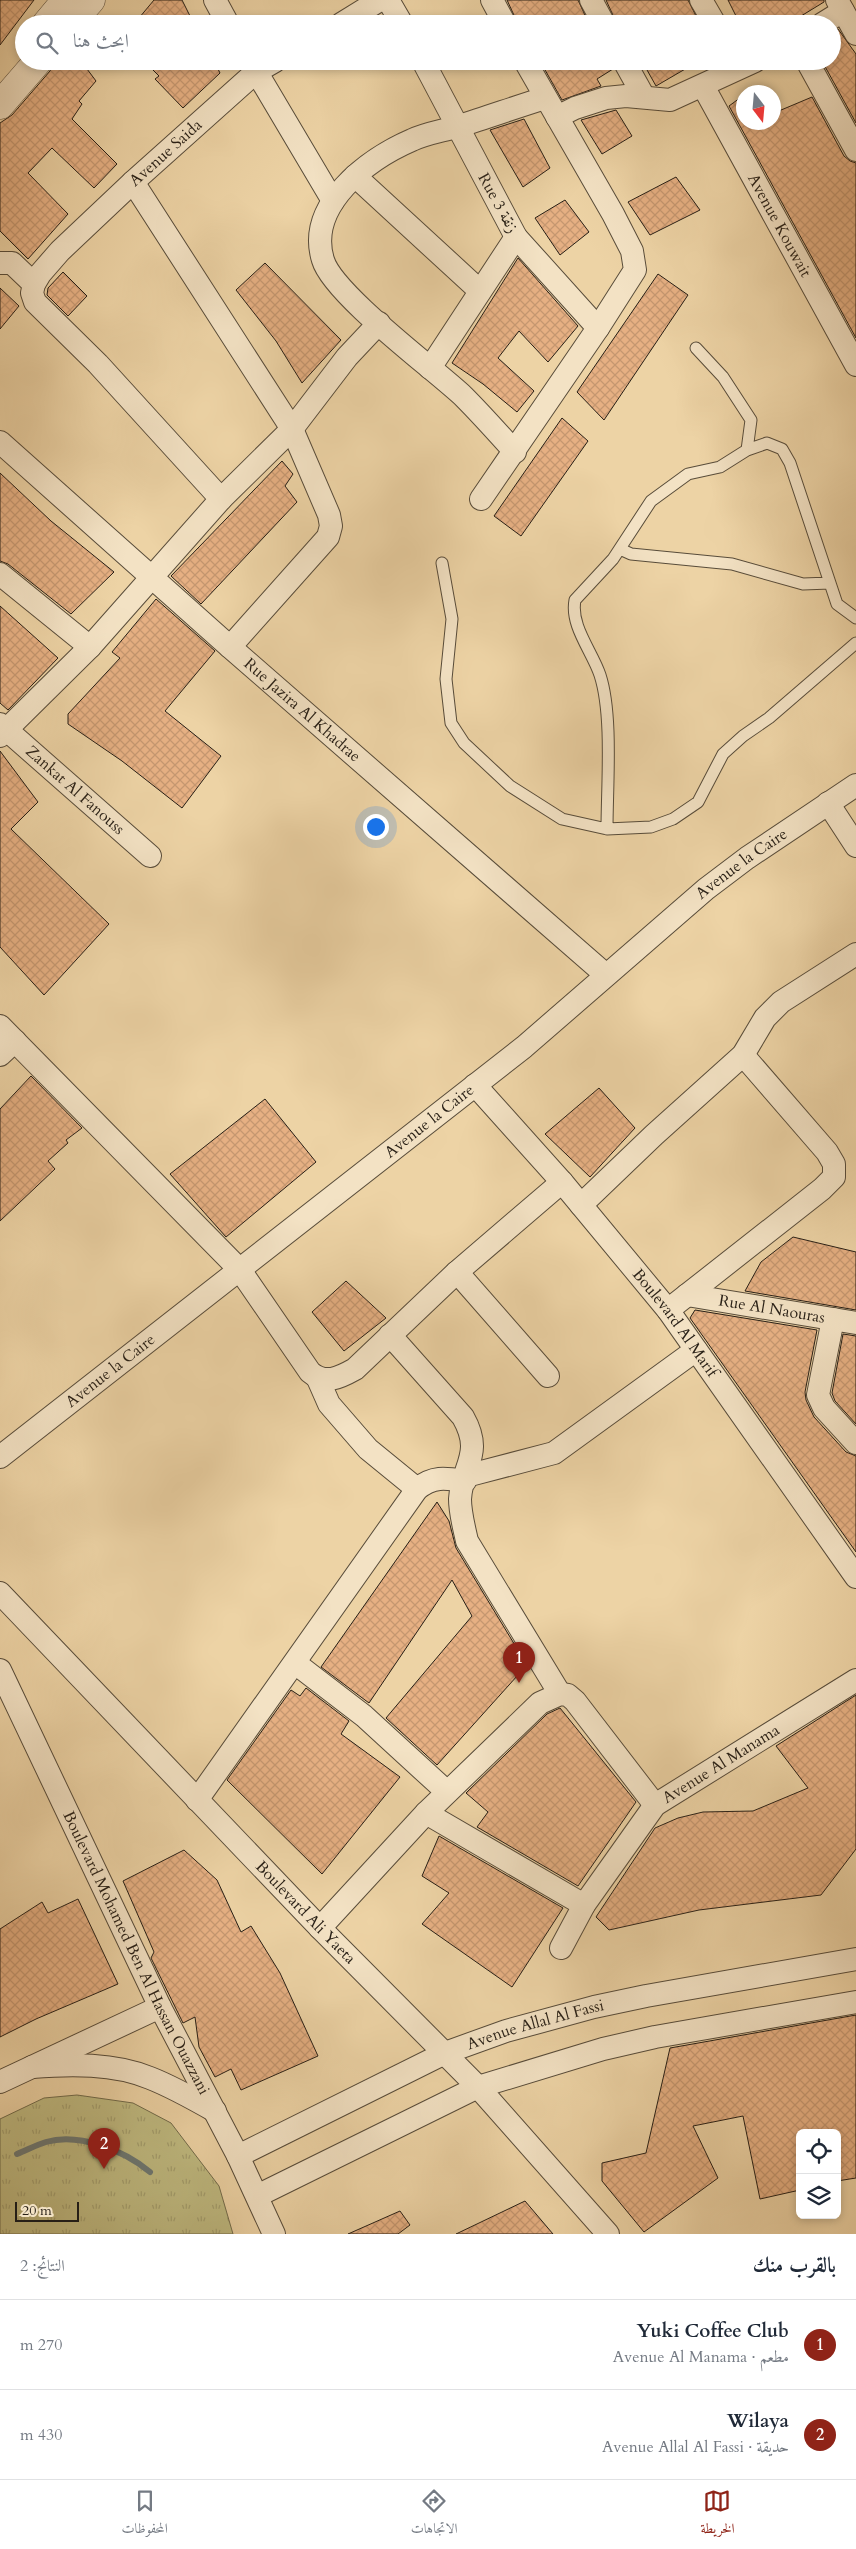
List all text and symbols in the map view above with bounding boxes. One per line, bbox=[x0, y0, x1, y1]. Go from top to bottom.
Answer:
search box bbox=[15, 15, 841, 70]
text: ابحث هنا bbox=[73, 28, 129, 54]
icon: search bbox=[33, 29, 61, 57]
north arrow bbox=[736, 85, 781, 130]
street label: Avenue Saida bbox=[124, 114, 207, 191]
street label: Rue 3 زنقة bbox=[473, 169, 523, 237]
street label: Avenue Kouwait bbox=[742, 170, 817, 281]
street label: Rue Jazira Al Khadrae bbox=[239, 653, 365, 767]
street label: Zankat Al Fanouss bbox=[21, 740, 129, 840]
your location bbox=[363, 814, 389, 840]
street label: Avenue la Caire bbox=[691, 823, 792, 904]
street label: Avenue la Caire bbox=[380, 1079, 479, 1163]
street label: Boulevard Al Marif bbox=[627, 1264, 725, 1384]
street label: Rue Al Naouras bbox=[717, 1289, 827, 1329]
street label: Avenue la Caire bbox=[61, 1329, 160, 1413]
pin: 1 bbox=[503, 1642, 535, 1683]
street label: Avenue Al Manama bbox=[658, 1719, 784, 1809]
street label: Boulevard Mohamed Ben Al Hassan Ouazzani bbox=[58, 1807, 215, 2099]
street label: Boulevard Ali Yaeta bbox=[250, 1856, 361, 1969]
street label: Avenue Allal Al Fassi bbox=[464, 1994, 606, 2055]
pin: 2 bbox=[88, 2128, 120, 2169]
map controls bbox=[796, 2129, 841, 2219]
button: locate bbox=[796, 2129, 841, 2174]
button: layers bbox=[796, 2174, 841, 2219]
scale bar bbox=[15, 2199, 79, 2222]
text: 20 m bbox=[22, 2201, 52, 2220]
text: بالقرب منك bbox=[753, 2251, 836, 2280]
text: النتائج: 2 bbox=[20, 2255, 65, 2277]
text: Yuki Coffee Club bbox=[637, 2318, 789, 2344]
text: 270 m bbox=[20, 2334, 62, 2356]
text: 1 bbox=[816, 2334, 824, 2356]
text: مطعم · Avenue Al Manama bbox=[613, 2346, 789, 2368]
text: Wilaya bbox=[727, 2408, 789, 2434]
text: 430 m bbox=[20, 2424, 62, 2446]
text: 2 bbox=[816, 2424, 824, 2446]
text: حديقة · Avenue Allal Al Fassi bbox=[602, 2436, 789, 2458]
tab: المحفوظات bbox=[122, 2487, 168, 2542]
tab: الاتجاهات bbox=[411, 2487, 457, 2542]
tab: الخريطة bbox=[700, 2487, 735, 2542]

